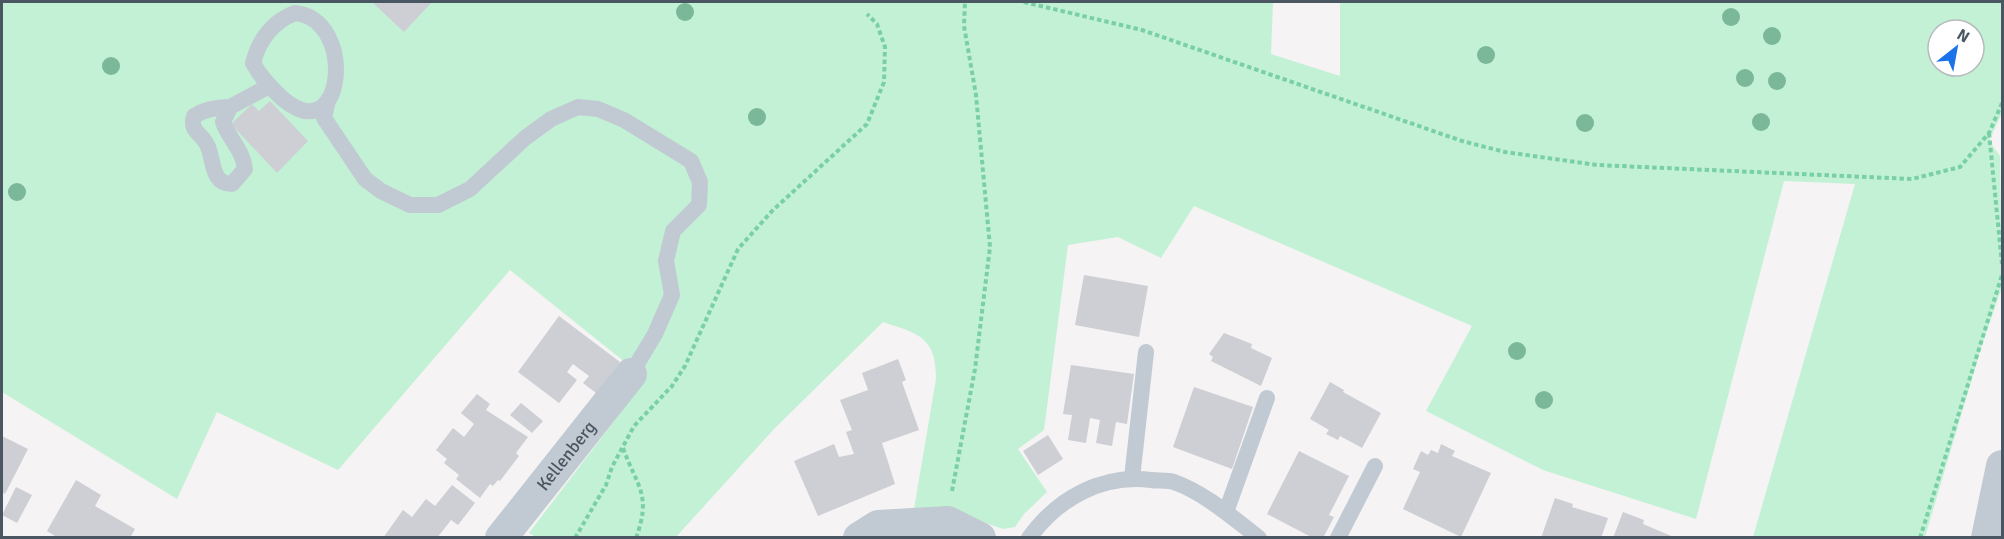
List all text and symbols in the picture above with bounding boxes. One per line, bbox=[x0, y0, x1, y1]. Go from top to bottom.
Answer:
north arrow bbox=[1926, 18, 1986, 78]
text: N bbox=[1953, 25, 1973, 47]
street label: Kellenberg bbox=[532, 416, 601, 495]

